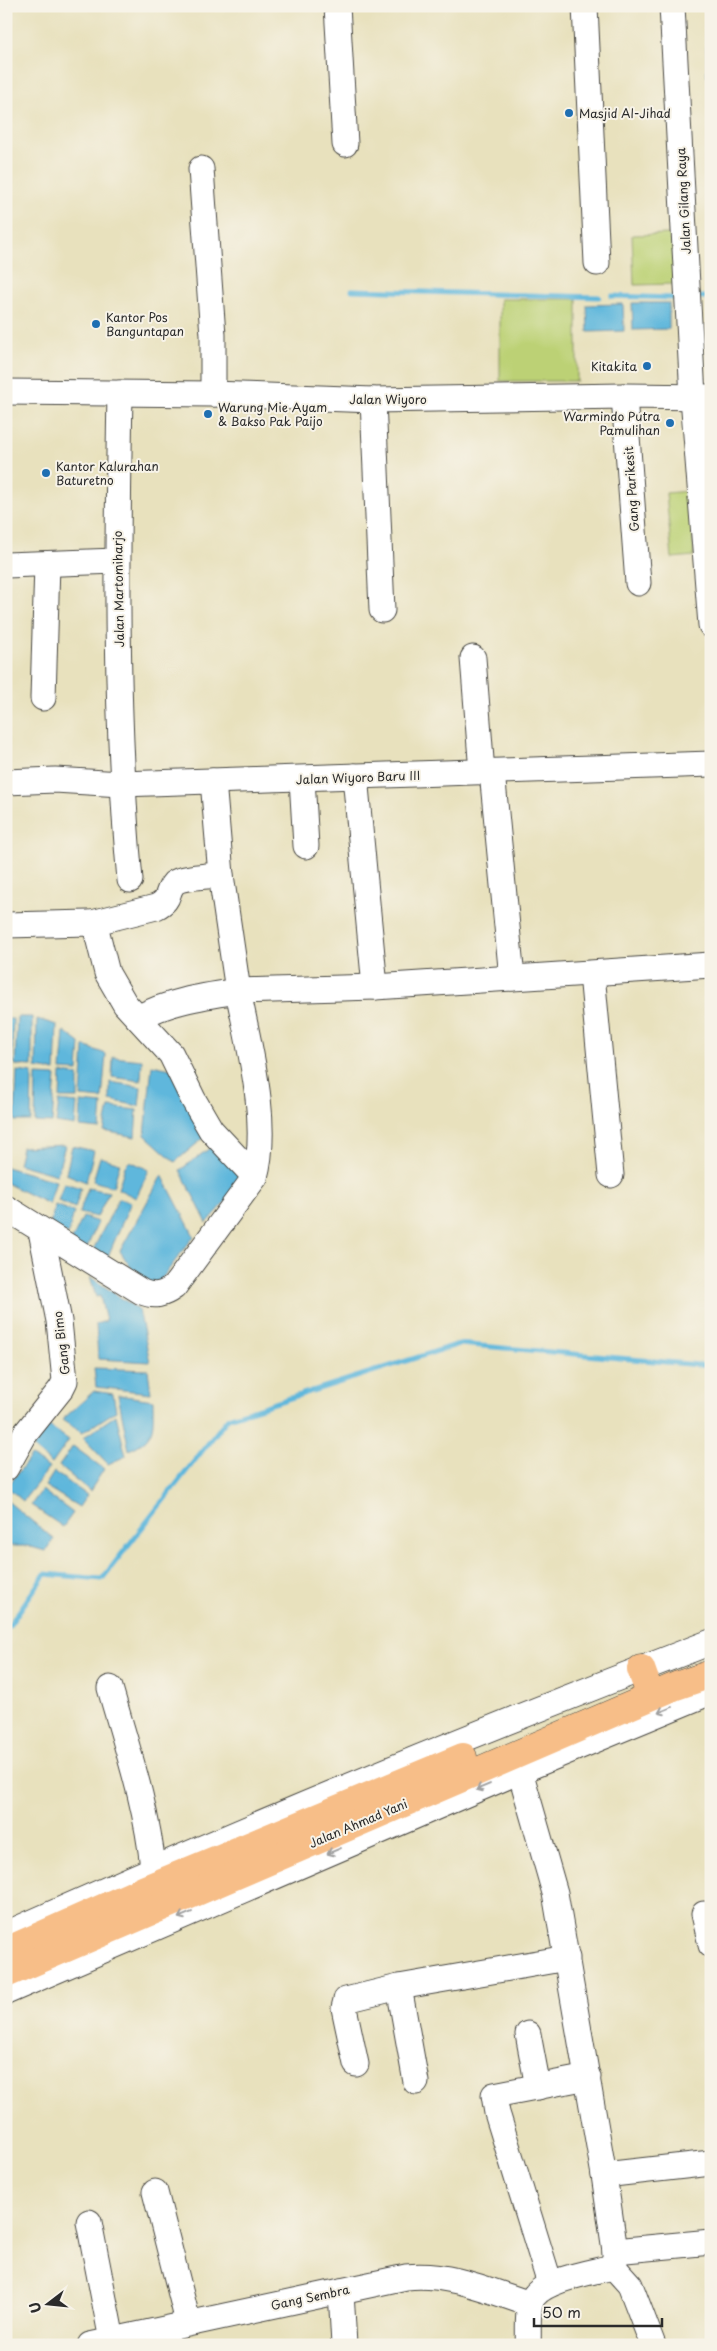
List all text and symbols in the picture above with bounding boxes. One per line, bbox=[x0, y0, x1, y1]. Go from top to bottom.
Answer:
place label: Masjid Al-Jihad bbox=[579, 104, 671, 122]
marker: Masjid Al-Jihad bbox=[563, 107, 575, 119]
street label: Jalan Gilang Raya bbox=[671, 147, 695, 255]
place label: Kantor Pos Banguntapan bbox=[106, 308, 184, 340]
marker: Kantor Pos Banguntapan bbox=[90, 318, 102, 330]
place label: Kitakita bbox=[591, 357, 637, 375]
marker: Kitakita bbox=[641, 360, 653, 372]
street label: Jalan Wiyoro bbox=[349, 390, 427, 408]
place label: Warung Mie Ayam & Bakso Pak Paijo bbox=[218, 398, 327, 430]
place label: Warmindo Putra Pamulihan bbox=[563, 407, 661, 439]
marker: Warung Mie Ayam & Bakso Pak Paijo bbox=[202, 408, 214, 420]
marker: Warmindo Putra Pamulihan bbox=[664, 417, 676, 429]
street label: Gang Parikesit bbox=[619, 446, 643, 532]
place label: Kantor Kalurahan Baturetno bbox=[56, 457, 159, 489]
marker: Kantor Kalurahan Baturetno bbox=[40, 467, 52, 479]
street label: Jalan Martomiharjo bbox=[108, 530, 128, 648]
street label: Jalan Wiyoro Baru III bbox=[296, 766, 420, 788]
street label: Gang Bimo bbox=[48, 1310, 74, 1376]
one-way arrow bbox=[658, 1705, 673, 1715]
one-way arrow bbox=[476, 1782, 491, 1792]
street label: Jalan Ahmad Yani bbox=[306, 1794, 410, 1852]
one-way arrow bbox=[327, 1846, 342, 1856]
one-way arrow bbox=[178, 1911, 193, 1921]
north arrow bbox=[22, 2278, 72, 2328]
street label: Gang Sembra bbox=[269, 2280, 352, 2314]
scale bar bbox=[534, 2296, 662, 2328]
text: U bbox=[23, 2300, 47, 2316]
text: 50 m bbox=[542, 2300, 581, 2323]

